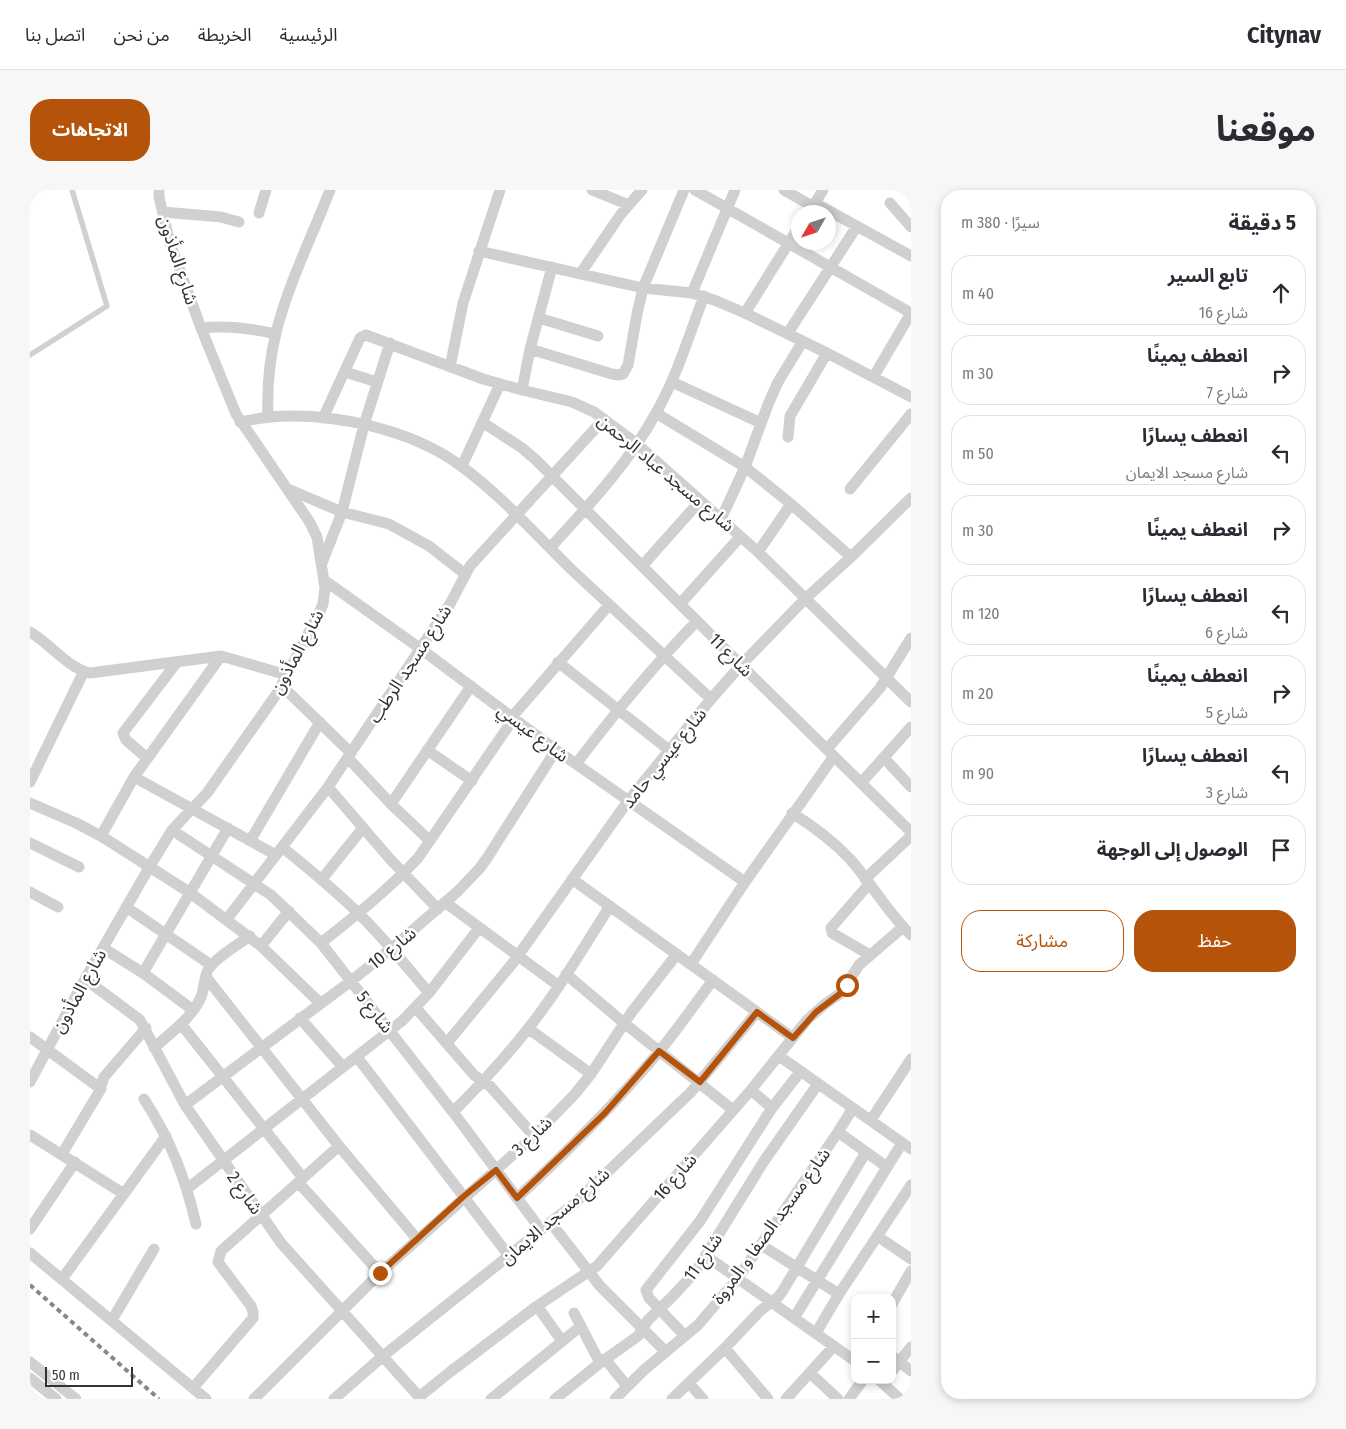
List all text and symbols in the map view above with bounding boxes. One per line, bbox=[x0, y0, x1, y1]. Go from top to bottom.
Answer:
text: Citynav bbox=[1247, 21, 1321, 49]
text: اتصل بنا bbox=[25, 24, 85, 46]
text: من نحن bbox=[113, 24, 170, 46]
text: الخريطة bbox=[198, 24, 252, 46]
text: الرئيسية bbox=[280, 24, 337, 46]
button: الاتجاهات bbox=[30, 99, 150, 161]
text: موقعنا bbox=[1216, 108, 1316, 150]
north arrow bbox=[791, 205, 836, 250]
text: 5 دقيقة bbox=[1228, 210, 1296, 236]
street label: شارع المأذون bbox=[150, 212, 203, 308]
text: سيرًا · 380 m bbox=[961, 213, 1040, 232]
text: تابع السير bbox=[1168, 264, 1248, 287]
icon: ahead bbox=[1267, 279, 1295, 307]
text: 40 m bbox=[962, 284, 994, 303]
text: شارع 16 bbox=[1199, 303, 1248, 322]
text: انعطف يمينًا bbox=[1147, 344, 1248, 367]
icon: right bbox=[1267, 359, 1295, 387]
text: 30 m bbox=[962, 364, 994, 383]
text: شارع 7 bbox=[1207, 383, 1248, 402]
street label: شارع مسجد عباد الرحمن bbox=[591, 409, 739, 539]
text: انعطف يسارًا bbox=[1142, 424, 1248, 447]
icon: left bbox=[1267, 439, 1295, 467]
text: 50 m bbox=[962, 444, 994, 463]
text: شارع مسجد الايمان bbox=[1126, 463, 1248, 482]
icon: right bbox=[1267, 516, 1295, 544]
text: انعطف يمينًا bbox=[1147, 518, 1248, 541]
text: 30 m bbox=[962, 521, 994, 540]
text: انعطف يسارًا bbox=[1142, 584, 1248, 607]
icon: left bbox=[1267, 599, 1295, 627]
street label: شارع مسجد الرطب bbox=[364, 601, 459, 729]
text: 120 m bbox=[962, 604, 1000, 623]
street label: شارع المأذون bbox=[265, 606, 331, 700]
text: شارع 6 bbox=[1205, 623, 1248, 642]
street label: شارع 11 bbox=[702, 628, 758, 684]
text: انعطف يمينًا bbox=[1147, 664, 1248, 687]
icon: right bbox=[1267, 679, 1295, 707]
text: 20 m bbox=[962, 684, 993, 703]
street label: شارع عيسي bbox=[491, 699, 573, 769]
street label: شارع عيسي حامد bbox=[617, 703, 713, 815]
text: شارع 5 bbox=[1206, 703, 1248, 722]
text: انعطف يسارًا bbox=[1142, 744, 1248, 767]
icon: left bbox=[1267, 759, 1295, 787]
text: 90 m bbox=[962, 764, 994, 783]
text: شارع 3 bbox=[1206, 783, 1248, 802]
icon: arrive bbox=[1267, 836, 1295, 864]
text: الوصول إلى الوجهة bbox=[1097, 838, 1248, 861]
button: مشاركة bbox=[961, 910, 1124, 972]
button: حفظ bbox=[1134, 910, 1296, 972]
street label: شارع 10 bbox=[363, 922, 422, 976]
street label: شارع المأذون bbox=[47, 945, 114, 1038]
route start bbox=[836, 974, 859, 997]
street label: شارع 5 bbox=[349, 986, 398, 1039]
street label: شارع 3 bbox=[507, 1112, 559, 1163]
street label: شارع مسجد الصفا و المروة bbox=[707, 1144, 838, 1310]
street label: شارع 16 bbox=[649, 1149, 704, 1207]
street label: شارع مسجد الايمان bbox=[496, 1163, 616, 1272]
street label: شارع 2 bbox=[220, 1167, 268, 1220]
street label: شارع 11 bbox=[679, 1229, 730, 1287]
route end bbox=[369, 1262, 392, 1285]
map controls bbox=[851, 1294, 896, 1384]
button: + bbox=[851, 1294, 896, 1339]
button: − bbox=[851, 1339, 896, 1384]
scale bar bbox=[45, 1364, 132, 1387]
text: 50 m bbox=[52, 1367, 80, 1384]

